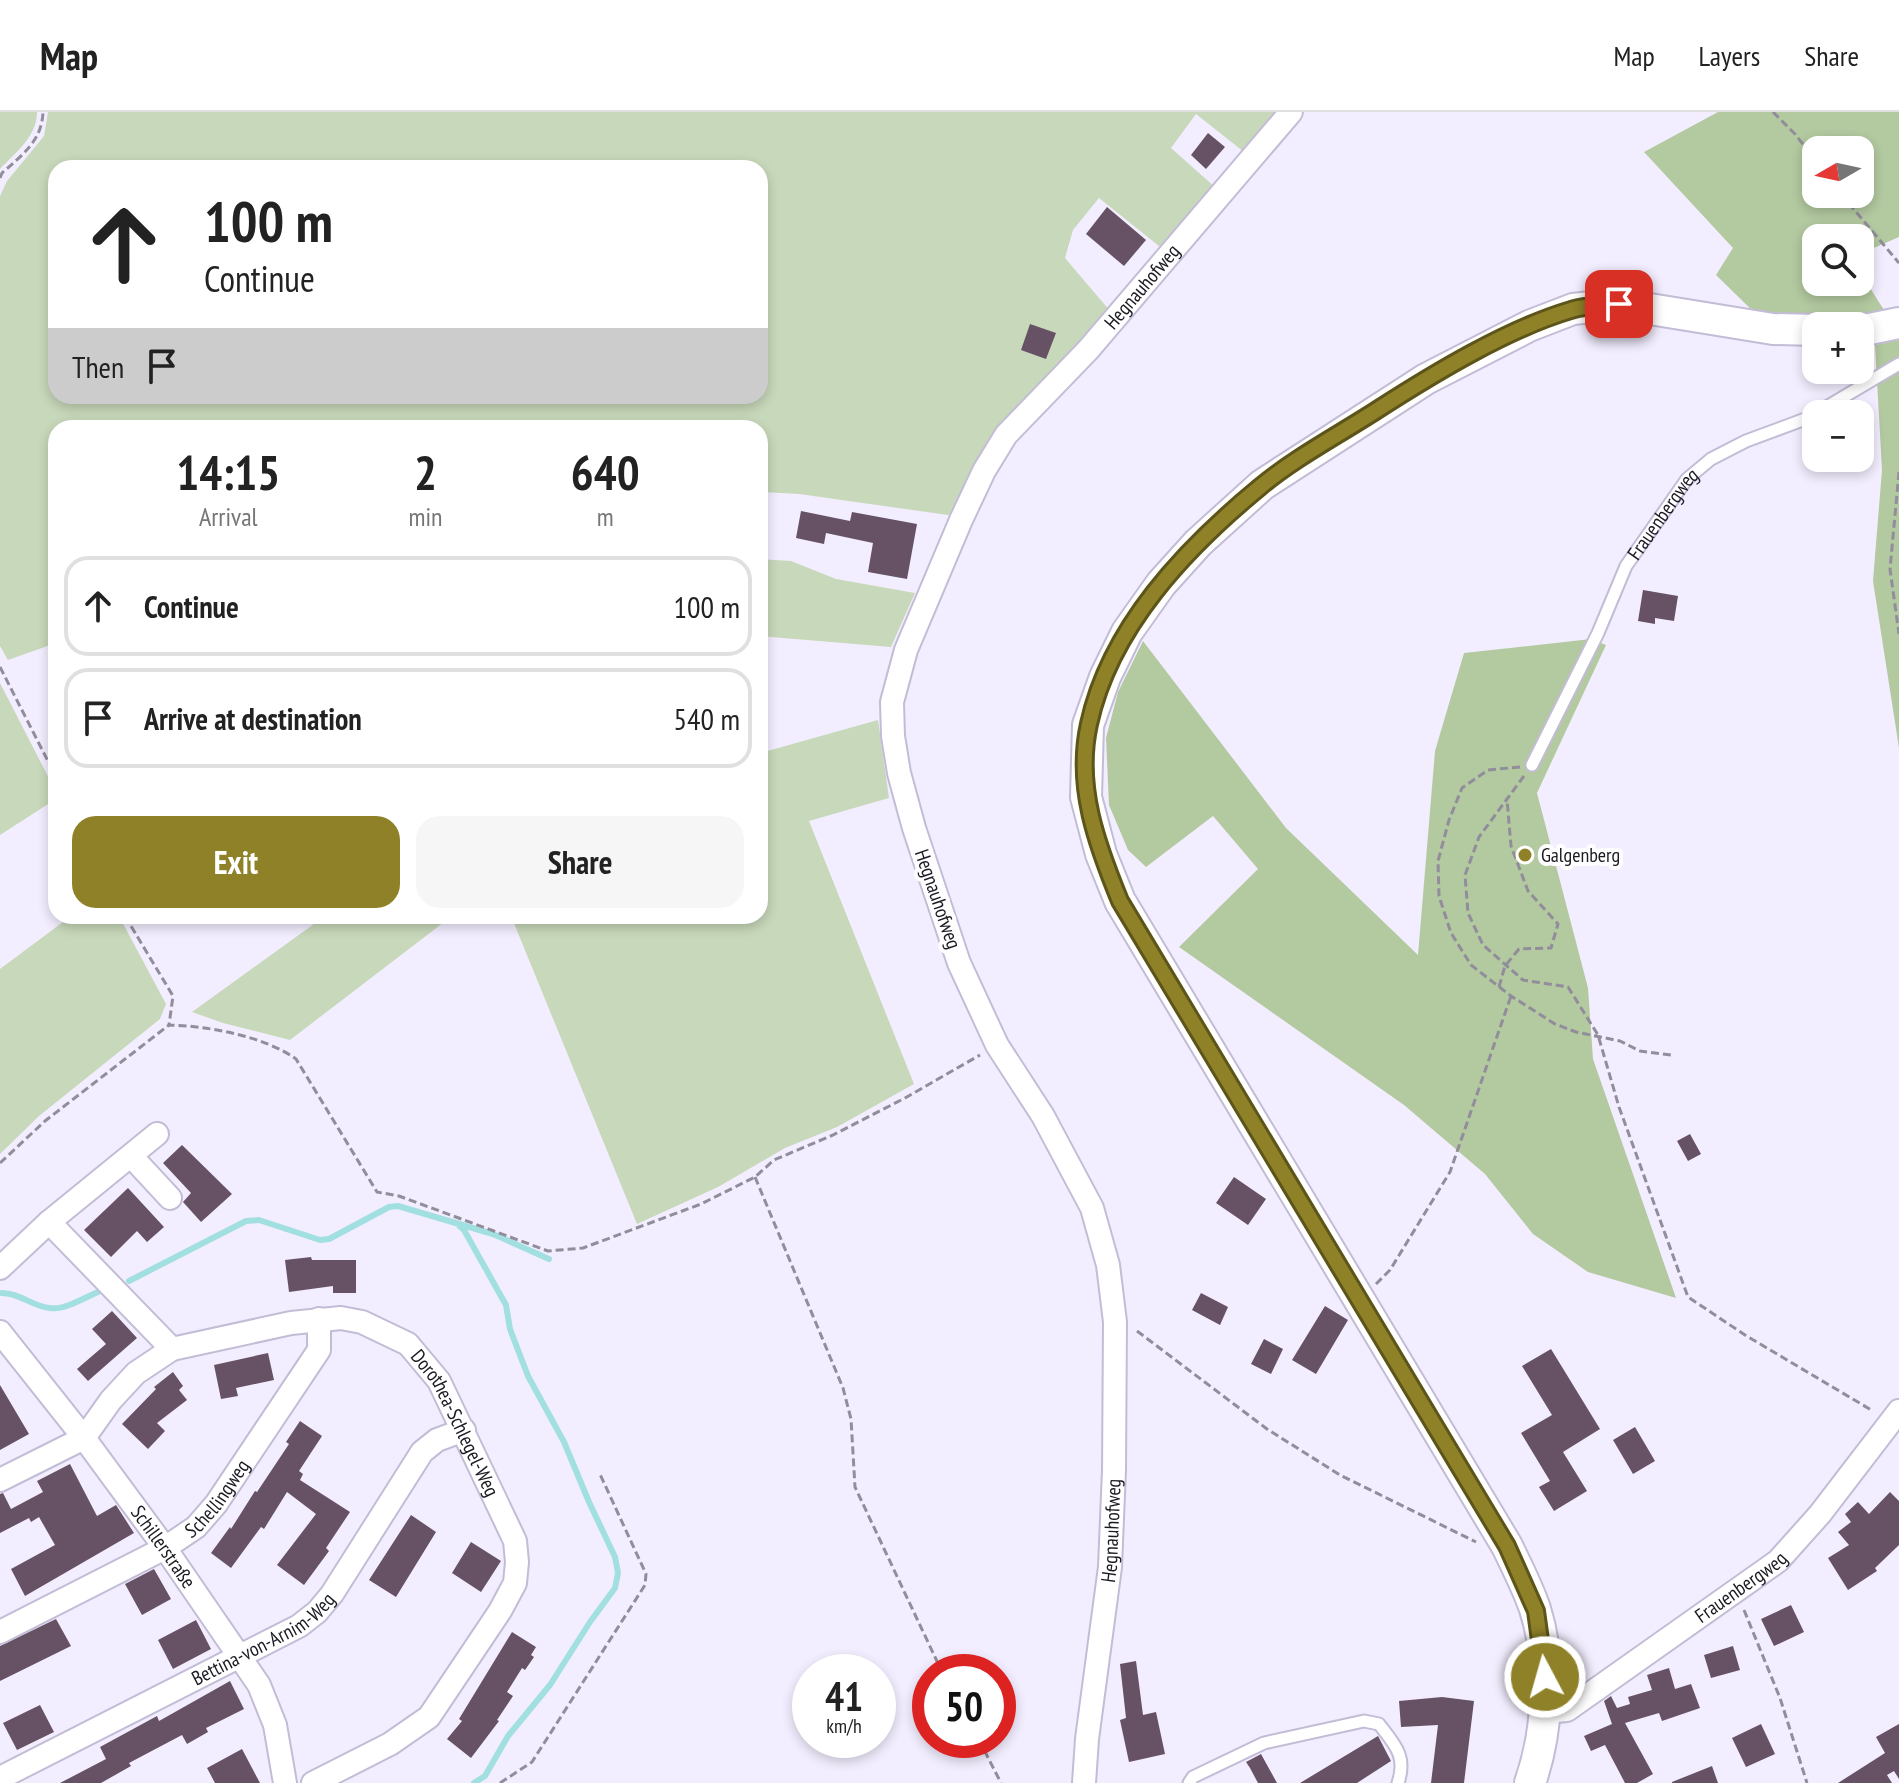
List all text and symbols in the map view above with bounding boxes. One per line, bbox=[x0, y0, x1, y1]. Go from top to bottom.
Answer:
text: Map bbox=[40, 31, 98, 80]
text: Map bbox=[1613, 37, 1655, 74]
text: Layers bbox=[1699, 37, 1760, 74]
text: Share bbox=[1804, 37, 1859, 74]
north arrow bbox=[1802, 136, 1874, 208]
map controls bbox=[1802, 136, 1874, 472]
text: 100 m bbox=[204, 185, 333, 257]
icon: ahead bbox=[72, 192, 176, 296]
button: search bbox=[1802, 224, 1874, 296]
street label: Hegnauhofweg bbox=[1098, 239, 1186, 335]
text: Continue bbox=[204, 255, 315, 302]
pin bbox=[1585, 270, 1653, 338]
icon: arrive bbox=[1597, 282, 1641, 326]
button: + bbox=[1802, 312, 1874, 384]
icon: arrive bbox=[140, 344, 184, 388]
text: Then bbox=[72, 347, 124, 386]
button: − bbox=[1802, 400, 1874, 472]
text: 14:15 bbox=[176, 441, 280, 503]
text: 2 bbox=[414, 441, 437, 503]
text: 640 bbox=[571, 441, 640, 503]
street label: Frauenbergweg bbox=[1621, 462, 1704, 565]
text: Arrival bbox=[199, 500, 258, 533]
text: min bbox=[408, 500, 442, 533]
text: m bbox=[597, 500, 614, 533]
icon: ahead bbox=[76, 584, 120, 628]
text: Continue bbox=[144, 587, 239, 626]
text: 100 m bbox=[674, 587, 740, 626]
icon: arrive bbox=[76, 696, 120, 740]
text: Arrive at destination bbox=[144, 699, 362, 738]
text: 540 m bbox=[674, 699, 740, 738]
button: Exit bbox=[72, 816, 400, 908]
button: Share bbox=[416, 816, 744, 908]
place label: Galgenberg bbox=[1541, 842, 1620, 868]
street label: Hegnauhofweg bbox=[909, 846, 967, 952]
marker: Galgenberg bbox=[1516, 846, 1534, 864]
street label: Dorothea-Schlegel-Weg bbox=[405, 1344, 505, 1501]
street label: Schellingweg bbox=[180, 1454, 255, 1544]
street label: Hegnauhofweg bbox=[1095, 1478, 1127, 1584]
street label: Schillerstraße bbox=[125, 1500, 202, 1593]
street label: Frauenbergweg bbox=[1690, 1546, 1793, 1629]
street label: Bettina-von-Arnim-Weg bbox=[187, 1587, 341, 1691]
position arrow bbox=[1503, 1635, 1587, 1719]
speed limit sign: 50 bbox=[912, 1654, 1016, 1758]
text: 41 bbox=[825, 1670, 863, 1722]
text: km/h bbox=[826, 1713, 862, 1739]

